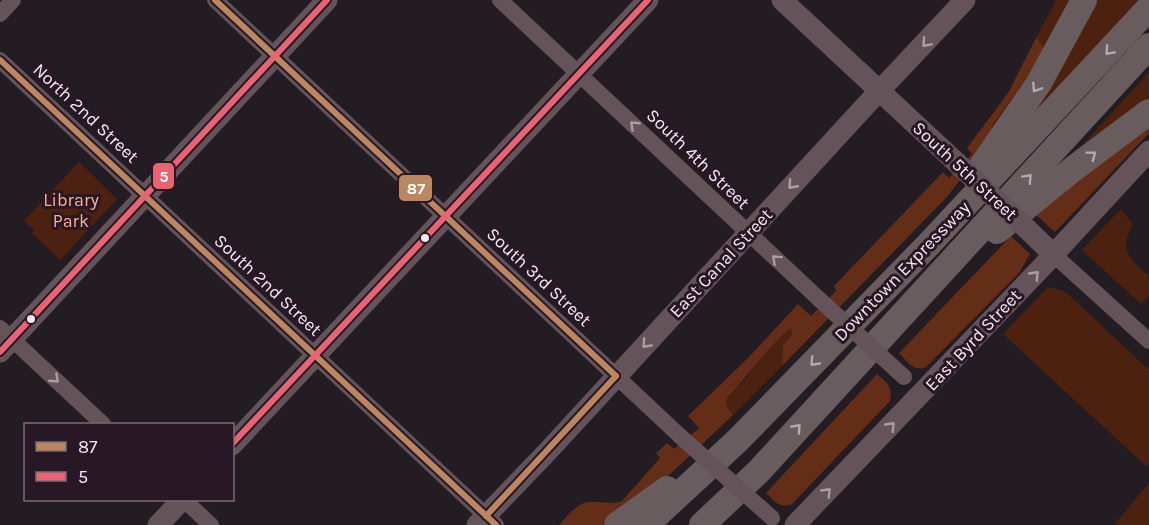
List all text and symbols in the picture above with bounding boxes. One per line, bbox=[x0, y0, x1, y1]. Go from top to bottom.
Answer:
one-way arrow bbox=[922, 36, 933, 47]
one-way arrow bbox=[1105, 44, 1116, 55]
street label: North 2nd Street bbox=[29, 59, 143, 168]
one-way arrow bbox=[1031, 82, 1043, 92]
street label: South 4th Street bbox=[642, 104, 754, 214]
street label: South 5th Street bbox=[908, 117, 1022, 225]
one-way arrow bbox=[631, 121, 641, 132]
one-way arrow bbox=[1085, 151, 1096, 162]
line badge: 5 bbox=[152, 162, 175, 190]
text: 5 bbox=[159, 167, 169, 186]
line badge: 87 bbox=[398, 174, 433, 202]
one-way arrow bbox=[1021, 174, 1032, 184]
text: 87 bbox=[407, 179, 425, 198]
one-way arrow bbox=[788, 179, 799, 189]
park label: Library Park bbox=[43, 189, 99, 232]
street label: Downtown Expressway bbox=[829, 196, 975, 346]
street label: East Canal Street bbox=[665, 204, 777, 322]
street label: South 3rd Street bbox=[482, 223, 596, 331]
street label: South 2nd Street bbox=[210, 229, 327, 341]
unlabelled marker bbox=[419, 232, 431, 244]
one-way arrow bbox=[772, 255, 783, 266]
one-way arrow bbox=[1027, 271, 1038, 282]
street label: East Byrd Street bbox=[920, 284, 1026, 395]
unlabelled marker bbox=[25, 313, 37, 325]
one-way arrow bbox=[642, 338, 653, 348]
one-way arrow bbox=[810, 354, 821, 365]
one-way arrow bbox=[48, 372, 58, 383]
legend bbox=[24, 423, 234, 501]
one-way arrow bbox=[883, 423, 894, 434]
one-way arrow bbox=[790, 425, 801, 436]
text: 87 bbox=[78, 436, 98, 458]
text: 5 bbox=[78, 466, 88, 488]
one-way arrow bbox=[820, 488, 831, 498]

